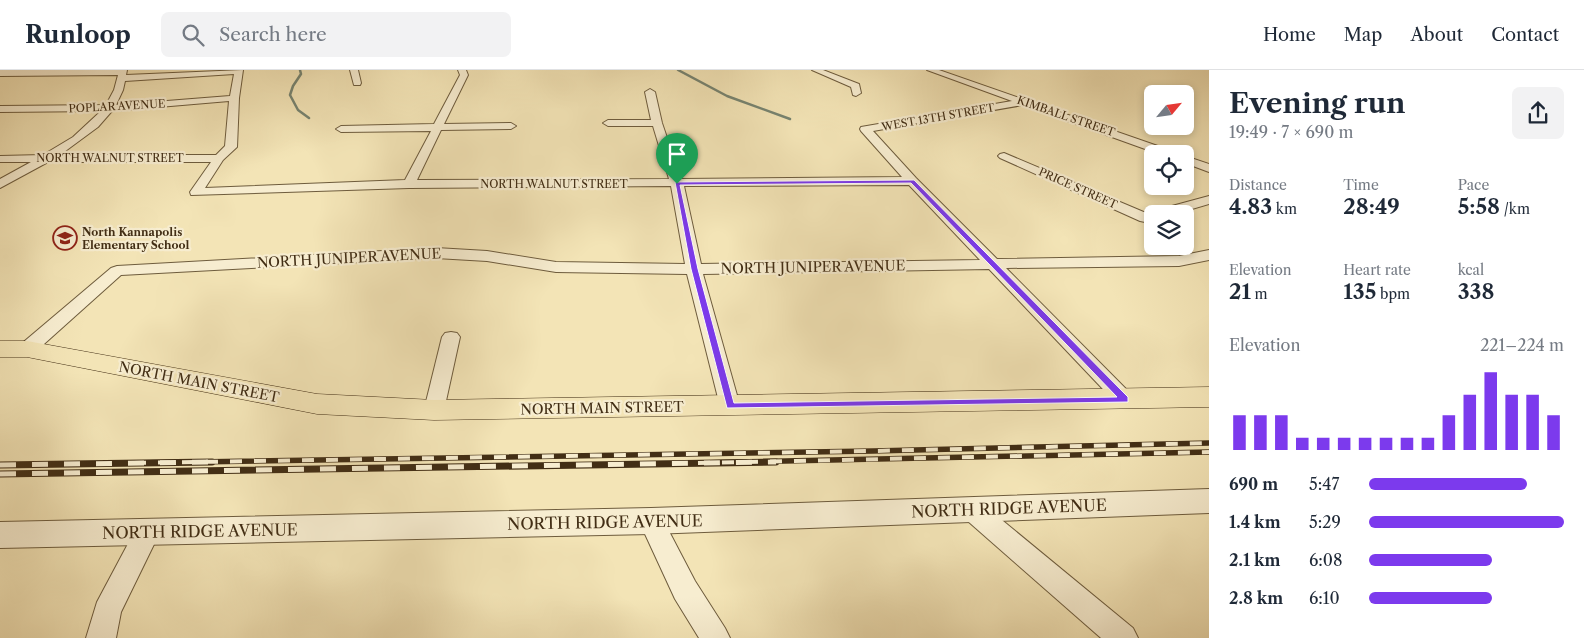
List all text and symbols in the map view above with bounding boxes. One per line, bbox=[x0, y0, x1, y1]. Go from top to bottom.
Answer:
search box bbox=[161, 12, 511, 57]
text: Runloop bbox=[25, 20, 131, 49]
icon: search bbox=[179, 21, 207, 49]
text: Search here bbox=[219, 23, 327, 46]
text: Home bbox=[1263, 24, 1316, 46]
text: Map bbox=[1344, 24, 1382, 46]
text: About bbox=[1410, 24, 1463, 46]
text: Contact bbox=[1491, 24, 1559, 46]
north arrow bbox=[1144, 85, 1194, 135]
map controls bbox=[1144, 85, 1194, 255]
text: Evening run bbox=[1229, 86, 1405, 120]
button: share bbox=[1512, 87, 1564, 139]
street label: KIMBALL STREET bbox=[1015, 93, 1118, 140]
street label: POPLAR AVENUE bbox=[68, 96, 166, 116]
street label: WEST 13TH STREET bbox=[879, 100, 996, 134]
text: 19:49 · 7 × 690 m bbox=[1229, 122, 1353, 142]
pin bbox=[656, 133, 698, 184]
icon: arrive bbox=[663, 140, 691, 168]
button: locate bbox=[1144, 145, 1194, 195]
street label: NORTH WALNUT STREET bbox=[36, 151, 184, 165]
street label: PRICE STREET bbox=[1037, 164, 1120, 212]
text: Distance bbox=[1229, 176, 1287, 194]
text: Time bbox=[1343, 176, 1379, 194]
text: Pace bbox=[1458, 176, 1489, 194]
street label: NORTH WALNUT STREET bbox=[480, 177, 628, 191]
text: 4.83 bbox=[1229, 194, 1272, 219]
text: 28:49 bbox=[1343, 194, 1400, 219]
text: 5:58 bbox=[1458, 194, 1500, 219]
text: km bbox=[1272, 200, 1297, 218]
text: /km bbox=[1500, 200, 1530, 218]
button: layers bbox=[1144, 205, 1194, 255]
school or university icon: North Kannapolis Elementary School bbox=[52, 225, 78, 251]
place label: North Kannapolis Elementary School bbox=[82, 225, 189, 252]
street label: NORTH JUNIPER AVENUE bbox=[256, 244, 442, 272]
street label: NORTH JUNIPER AVENUE bbox=[721, 256, 905, 278]
text: Elevation bbox=[1229, 261, 1292, 279]
text: Heart rate bbox=[1343, 261, 1411, 279]
text: kcal bbox=[1458, 261, 1484, 279]
text: 21 bbox=[1229, 279, 1251, 304]
text: 135 bbox=[1343, 279, 1376, 304]
text: 338 bbox=[1458, 279, 1494, 304]
text: m bbox=[1251, 285, 1268, 303]
text: bpm bbox=[1376, 285, 1410, 303]
text: Elevation bbox=[1229, 335, 1300, 355]
text: 221–224 m bbox=[1480, 335, 1564, 355]
street label: NORTH MAIN STREET bbox=[117, 358, 281, 406]
street label: NORTH MAIN STREET bbox=[520, 398, 684, 418]
text: 690 m bbox=[1229, 474, 1278, 494]
text: 5:47 bbox=[1309, 474, 1339, 494]
street label: NORTH RIDGE AVENUE bbox=[911, 495, 1107, 521]
street label: NORTH RIDGE AVENUE bbox=[507, 510, 703, 534]
text: 1.4 km bbox=[1229, 512, 1281, 532]
text: 5:29 bbox=[1309, 512, 1341, 532]
street label: NORTH RIDGE AVENUE bbox=[102, 519, 298, 543]
text: 2.1 km bbox=[1229, 550, 1281, 570]
text: 6:08 bbox=[1309, 550, 1342, 570]
text: 2.8 km bbox=[1229, 588, 1283, 608]
text: 6:10 bbox=[1309, 588, 1340, 608]

